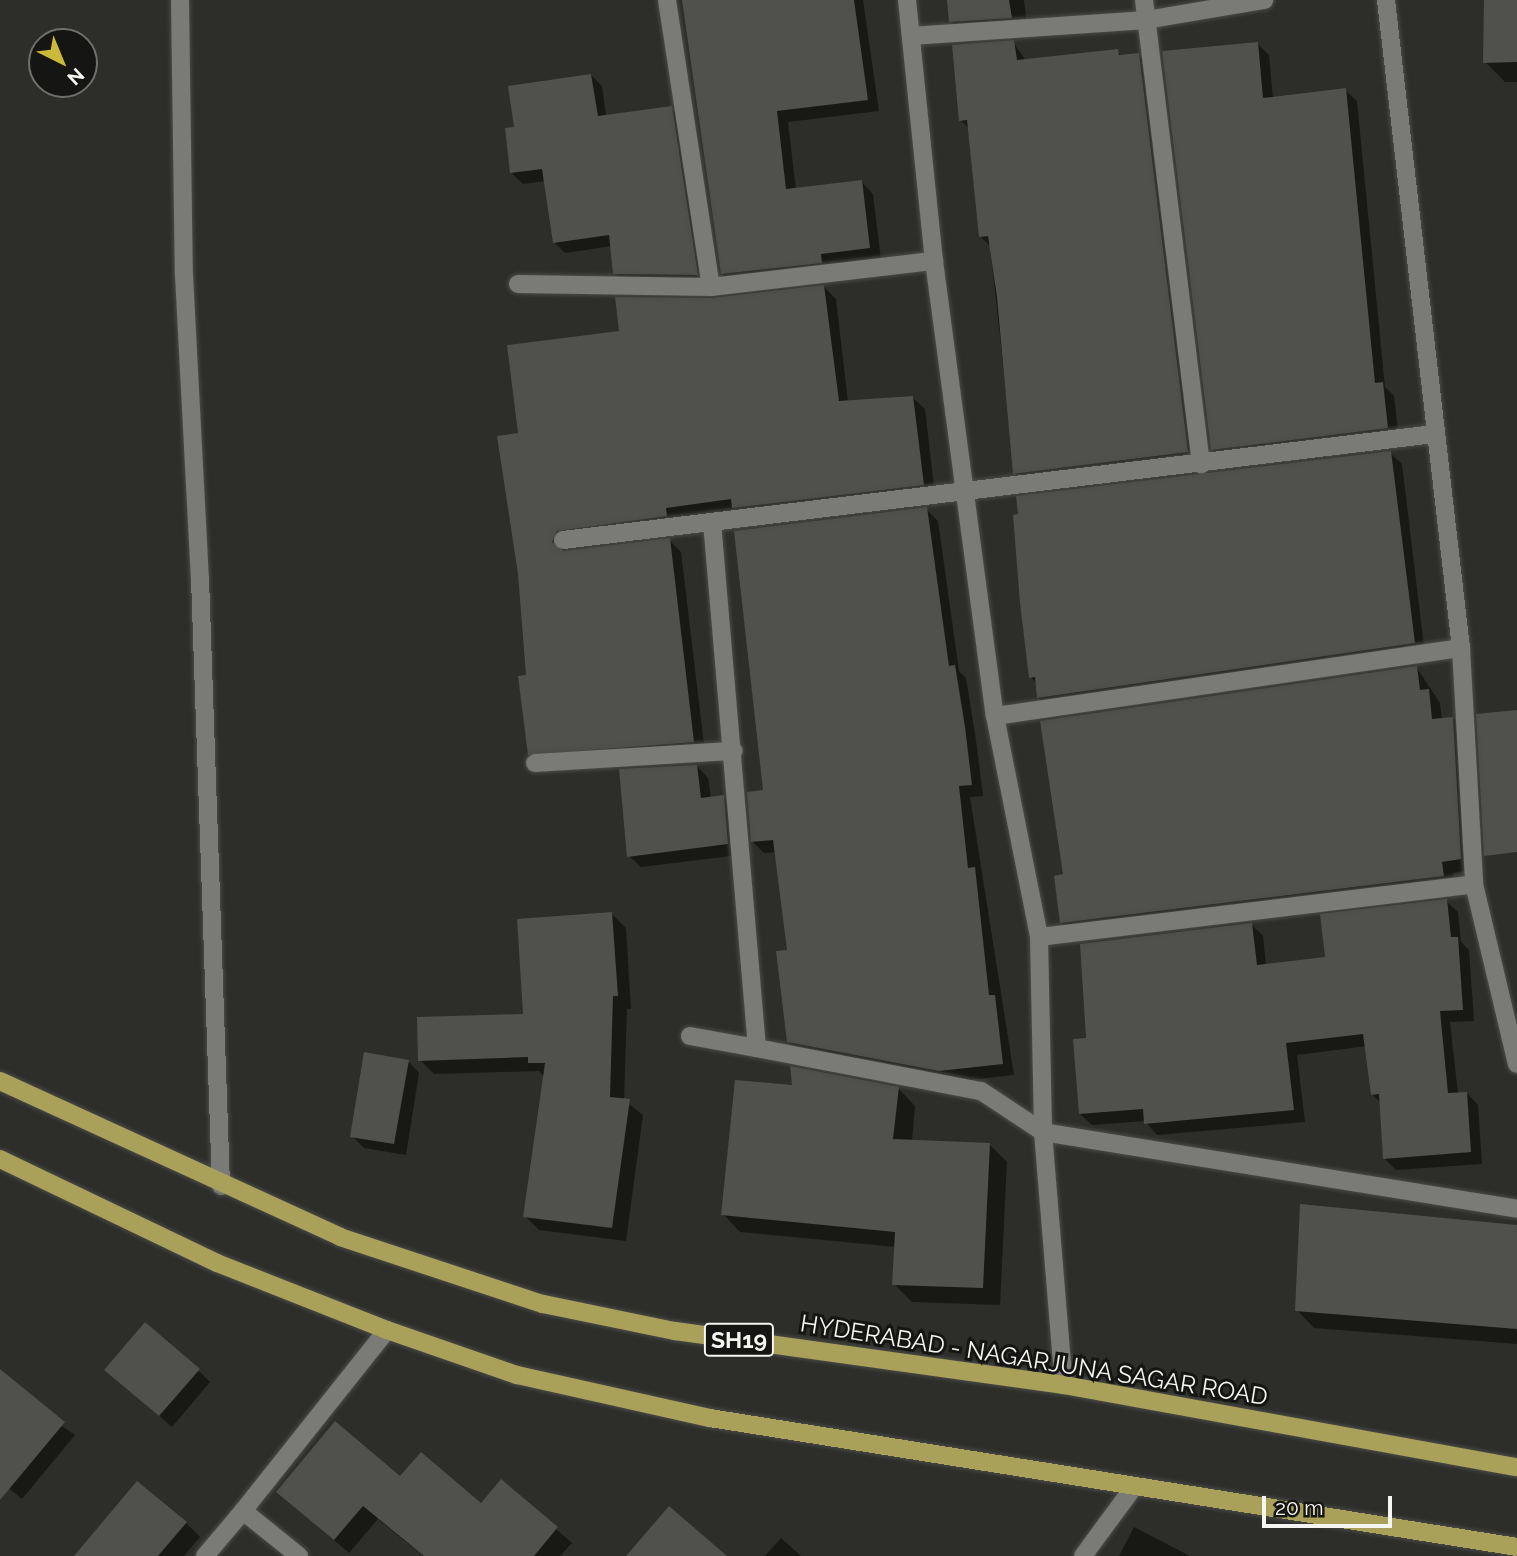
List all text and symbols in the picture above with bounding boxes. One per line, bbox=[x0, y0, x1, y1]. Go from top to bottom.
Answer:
north arrow bbox=[28, 28, 98, 98]
text: N bbox=[63, 64, 89, 90]
street label: HYDERABAD - NAGARJUNA SAGAR ROAD bbox=[798, 1309, 1270, 1411]
road number: SH19 bbox=[702, 1320, 776, 1359]
scale bar bbox=[1265, 1482, 1394, 1526]
text: 20 m bbox=[1275, 1495, 1323, 1520]

